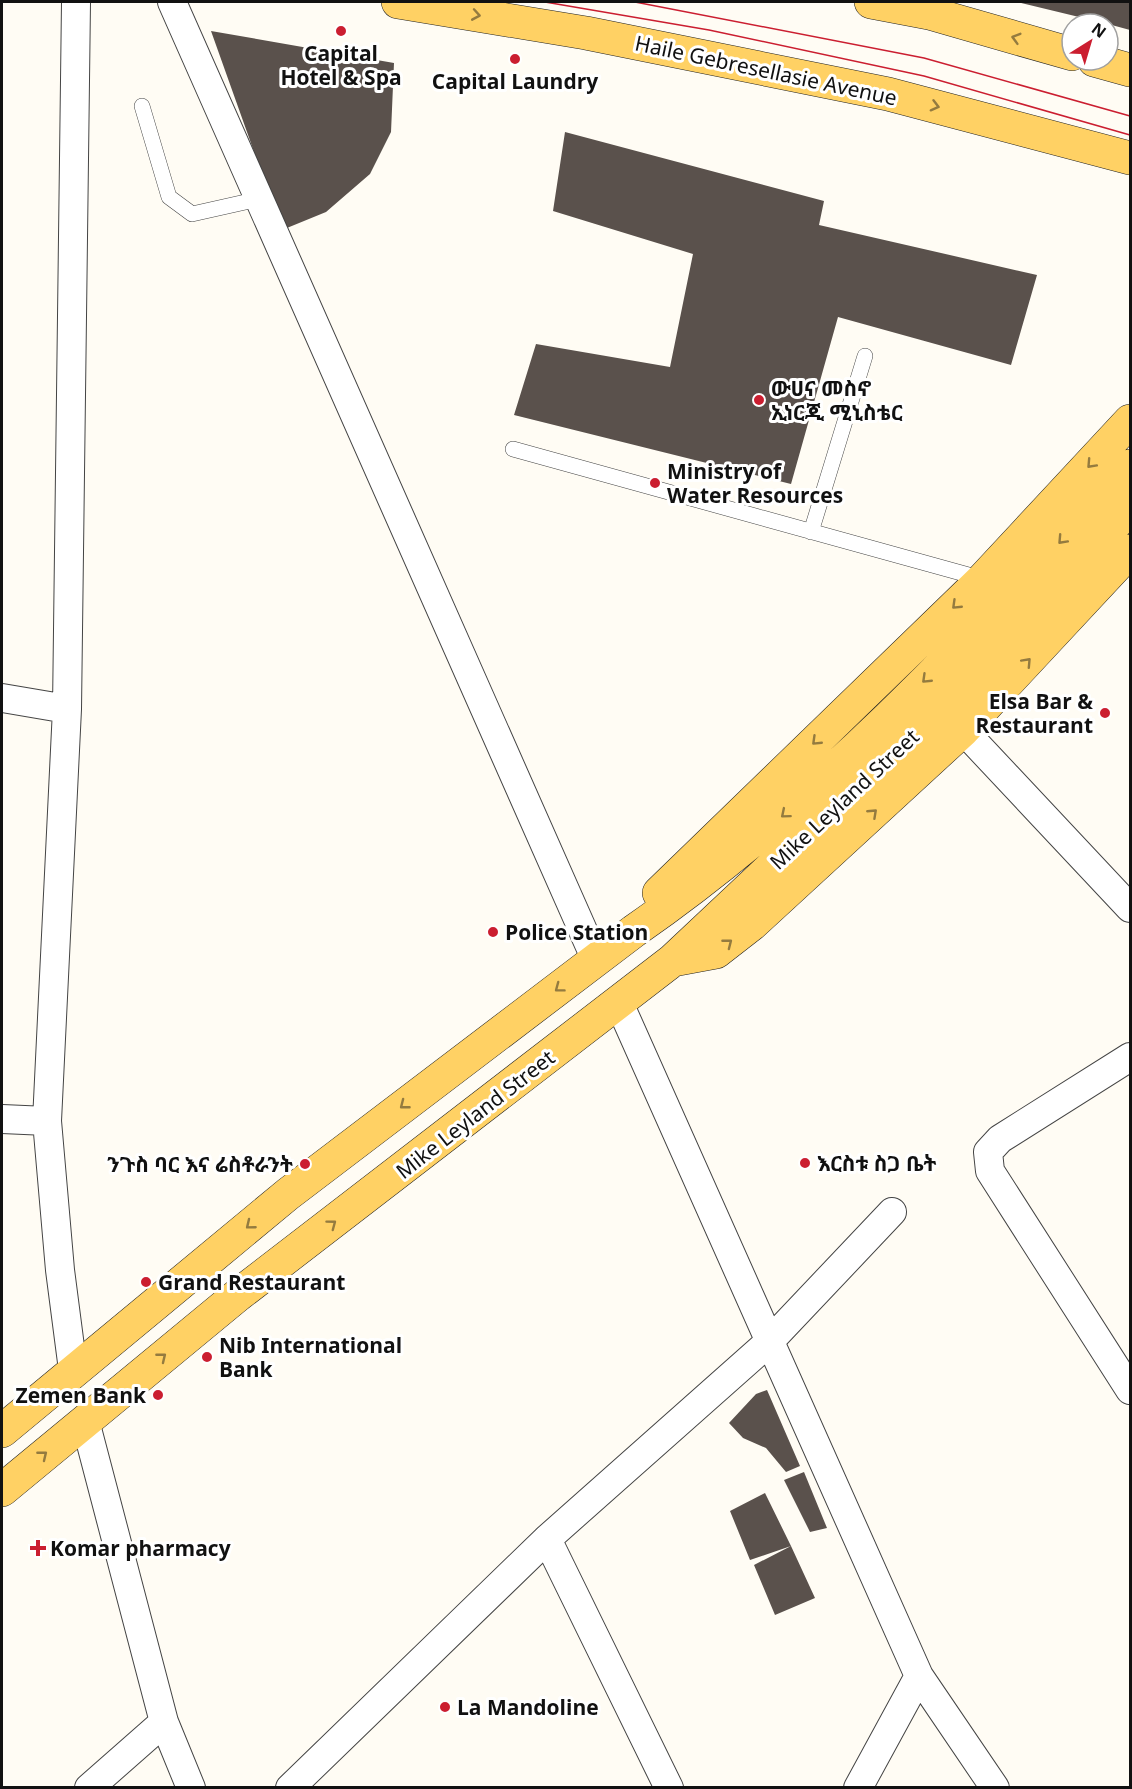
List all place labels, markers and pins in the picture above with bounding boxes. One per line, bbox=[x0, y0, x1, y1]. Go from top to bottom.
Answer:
marker: Capital Hotel & Spa bbox=[334, 24, 348, 38]
place label: Capital Hotel & Spa bbox=[280, 39, 402, 91]
marker: Capital Laundry bbox=[508, 52, 522, 66]
place label: Capital Laundry bbox=[432, 67, 598, 95]
place label: ውሀና መስኖ ኢነርጂ ሚኒስቴር bbox=[771, 374, 903, 426]
marker: ውሀና መስኖ ኢነርጂ ሚኒስቴር bbox=[752, 393, 766, 407]
place label: Ministry of Water Resources bbox=[667, 457, 843, 509]
marker: Ministry of Water Resources bbox=[648, 476, 662, 490]
place label: Elsa Bar & Restaurant bbox=[976, 687, 1093, 739]
marker: Elsa Bar & Restaurant bbox=[1098, 706, 1112, 720]
place label: Police Station bbox=[505, 918, 648, 946]
marker: Police Station bbox=[486, 925, 500, 939]
place label: እርስቱ ስጋ ቤት bbox=[817, 1149, 936, 1177]
place label: ንጉስ ባር እና ሬስቶራንት bbox=[107, 1150, 293, 1178]
marker: እርስቱ ስጋ ቤት bbox=[798, 1156, 812, 1170]
marker: ንጉስ ባር እና ሬስቶራንት bbox=[298, 1157, 312, 1171]
place label: Grand Restaurant bbox=[158, 1268, 345, 1296]
marker: Grand Restaurant bbox=[139, 1275, 153, 1289]
place label: Nib International Bank bbox=[219, 1331, 402, 1383]
marker: Nib International Bank bbox=[200, 1350, 214, 1364]
place label: Zemen Bank bbox=[16, 1381, 147, 1409]
marker: Zemen Bank bbox=[151, 1388, 165, 1402]
place label: Komar pharmacy bbox=[50, 1534, 231, 1562]
marker: Komar pharmacy bbox=[31, 1541, 45, 1555]
place label: La Mandoline bbox=[457, 1693, 599, 1721]
marker: La Mandoline bbox=[438, 1700, 452, 1714]

